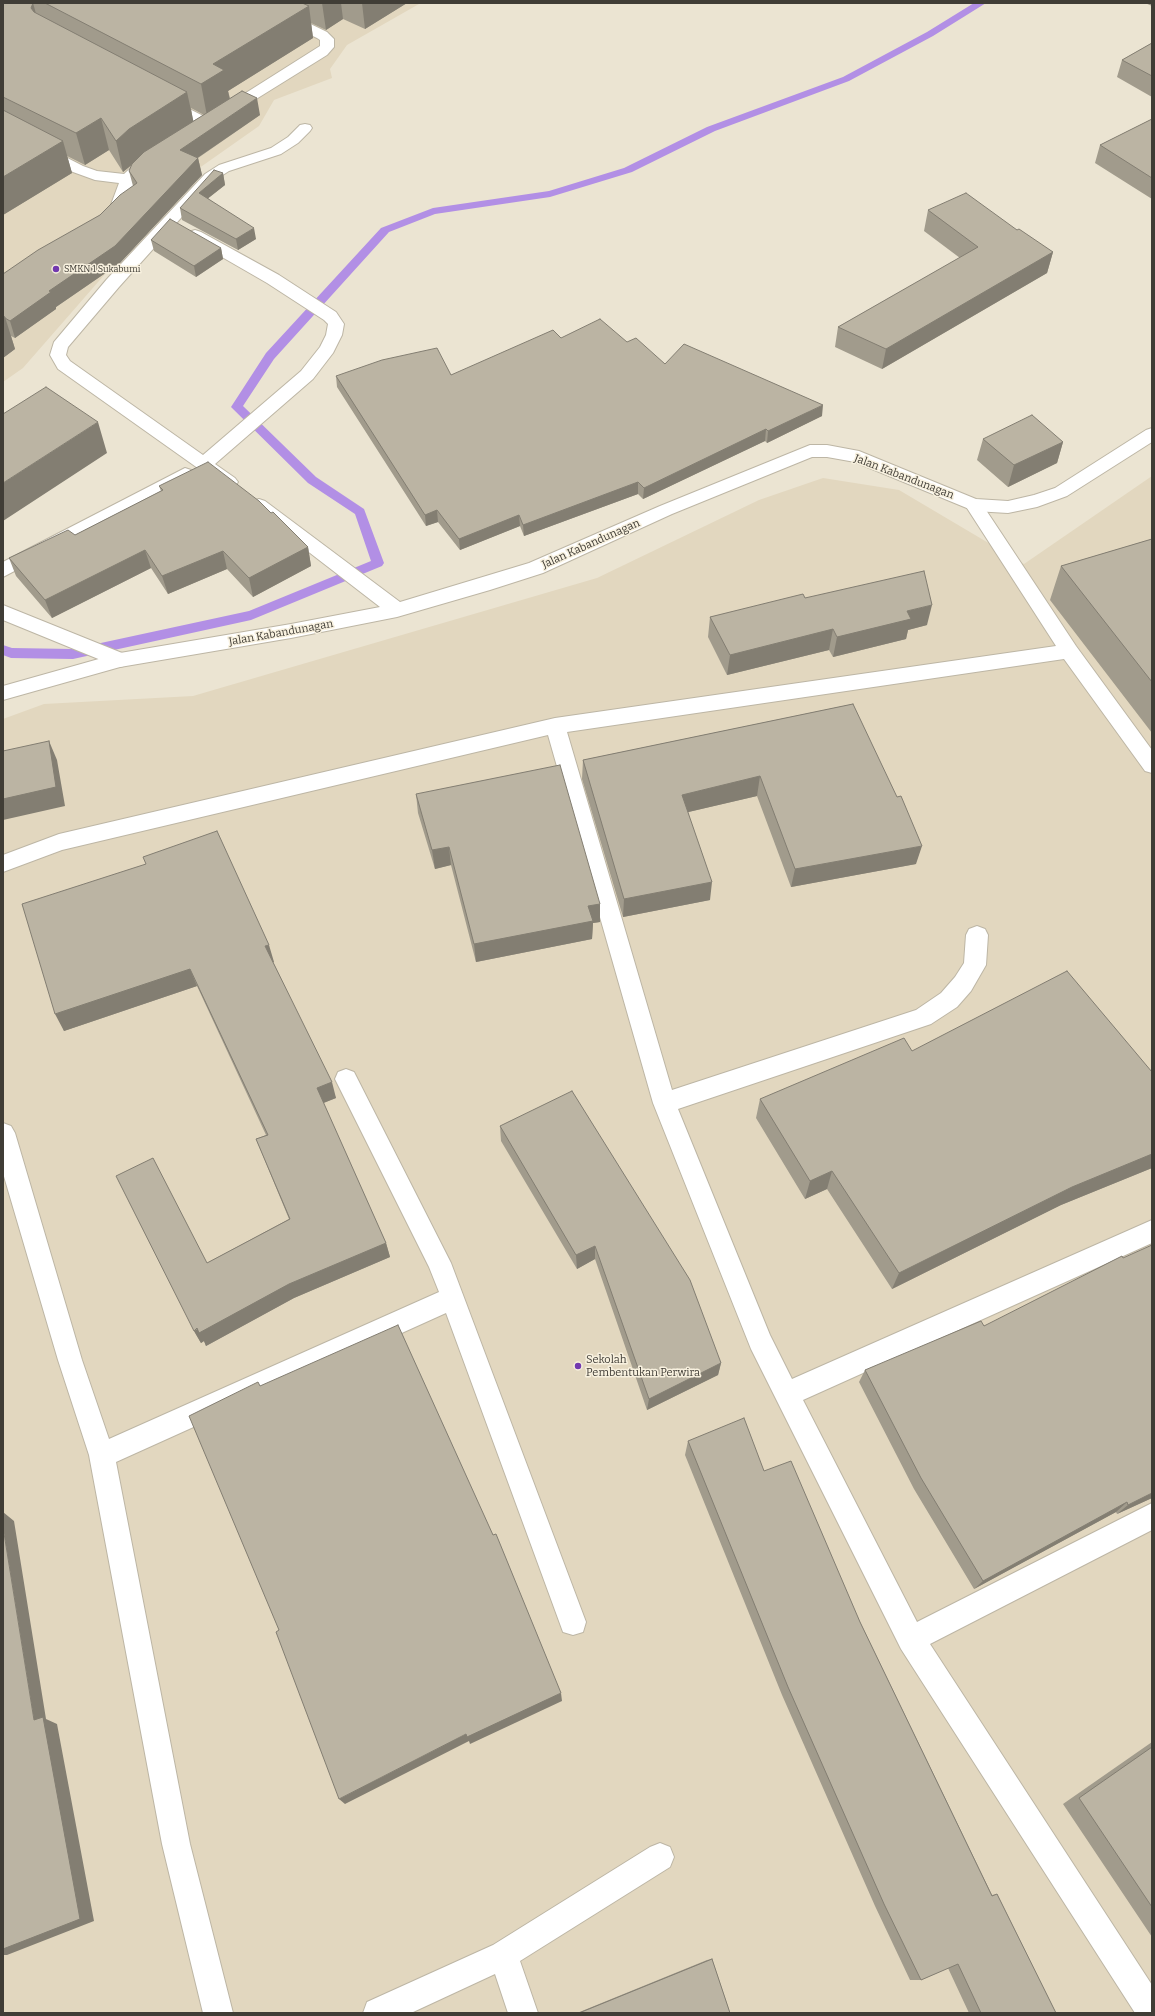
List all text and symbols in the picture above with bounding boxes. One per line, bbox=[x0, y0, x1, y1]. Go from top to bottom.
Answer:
marker: SMKN 1 Sukabumi bbox=[51, 264, 61, 274]
place label: SMKN 1 Sukabumi bbox=[64, 264, 140, 274]
street label: Jalan Kabandunagan bbox=[852, 452, 956, 502]
street label: Jalan Kabandunagan bbox=[540, 516, 642, 572]
street label: Jalan Kabandunagan bbox=[228, 617, 334, 649]
place label: Sekolah Pembentukan Perwira bbox=[586, 1353, 700, 1379]
marker: Sekolah Pembentukan Perwira bbox=[573, 1361, 583, 1371]

